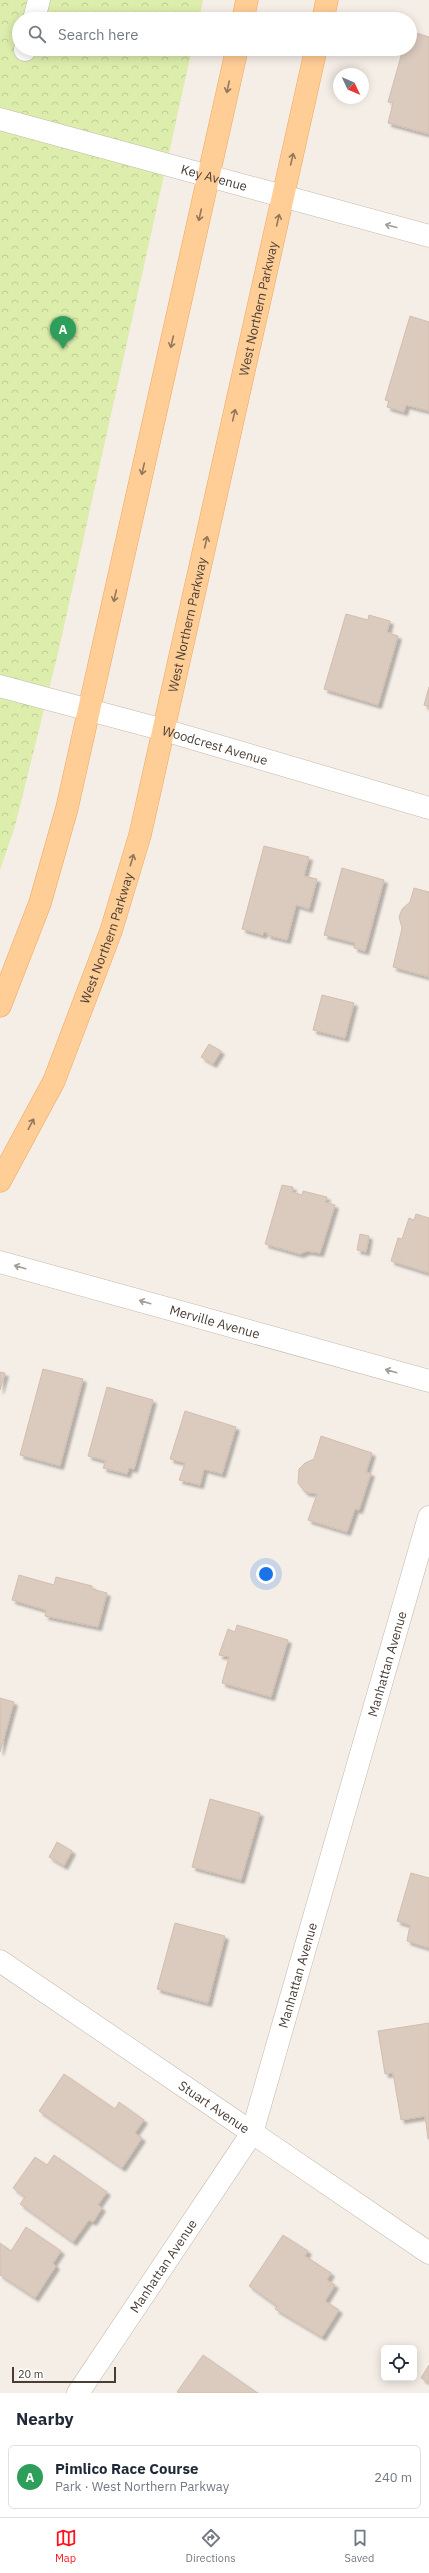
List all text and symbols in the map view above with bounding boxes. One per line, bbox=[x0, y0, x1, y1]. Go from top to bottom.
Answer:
search box bbox=[12, 12, 417, 56]
icon: search bbox=[26, 23, 48, 45]
text: Search here bbox=[58, 25, 138, 44]
north arrow bbox=[333, 68, 369, 104]
one-way arrow bbox=[224, 80, 232, 93]
one-way arrow bbox=[288, 153, 296, 166]
street label: Key Avenue bbox=[179, 161, 249, 195]
one-way arrow bbox=[195, 209, 203, 222]
one-way arrow bbox=[274, 214, 282, 227]
one-way arrow bbox=[385, 222, 398, 229]
street label: West Northern Parkway bbox=[235, 239, 282, 378]
pin: A bbox=[50, 316, 76, 349]
one-way arrow bbox=[167, 336, 175, 349]
one-way arrow bbox=[231, 409, 239, 422]
one-way arrow bbox=[139, 462, 147, 475]
one-way arrow bbox=[203, 536, 211, 549]
street label: West Northern Parkway bbox=[164, 555, 211, 694]
one-way arrow bbox=[111, 589, 119, 602]
street label: Woodcrest Avenue bbox=[160, 722, 270, 769]
one-way arrow bbox=[129, 853, 136, 866]
street label: West Northern Parkway bbox=[76, 870, 137, 1006]
one-way arrow bbox=[28, 1119, 36, 1131]
one-way arrow bbox=[13, 1263, 26, 1270]
one-way arrow bbox=[139, 1298, 152, 1305]
street label: Merville Avenue bbox=[168, 1301, 262, 1343]
one-way arrow bbox=[385, 1367, 398, 1374]
your location bbox=[256, 1564, 276, 1584]
street label: Manhattan Avenue bbox=[364, 1609, 411, 1719]
street label: Manhattan Avenue bbox=[275, 1921, 321, 2030]
street label: Stuart Avenue bbox=[175, 2077, 253, 2137]
street label: Manhattan Avenue bbox=[126, 2216, 201, 2316]
map controls bbox=[381, 2345, 417, 2381]
button: locate bbox=[381, 2345, 417, 2381]
scale bar bbox=[12, 2365, 116, 2384]
text: 20 m bbox=[18, 2367, 43, 2381]
text: Nearby bbox=[16, 2408, 74, 2430]
text: Pimlico Race Course bbox=[55, 2459, 198, 2478]
text: A bbox=[26, 2469, 34, 2486]
text: 240 m bbox=[374, 2469, 412, 2486]
text: Park · West Northern Parkway bbox=[55, 2478, 229, 2495]
tab: Map bbox=[55, 2527, 77, 2565]
tab: Directions bbox=[186, 2527, 236, 2565]
tab: Saved bbox=[345, 2527, 374, 2565]

